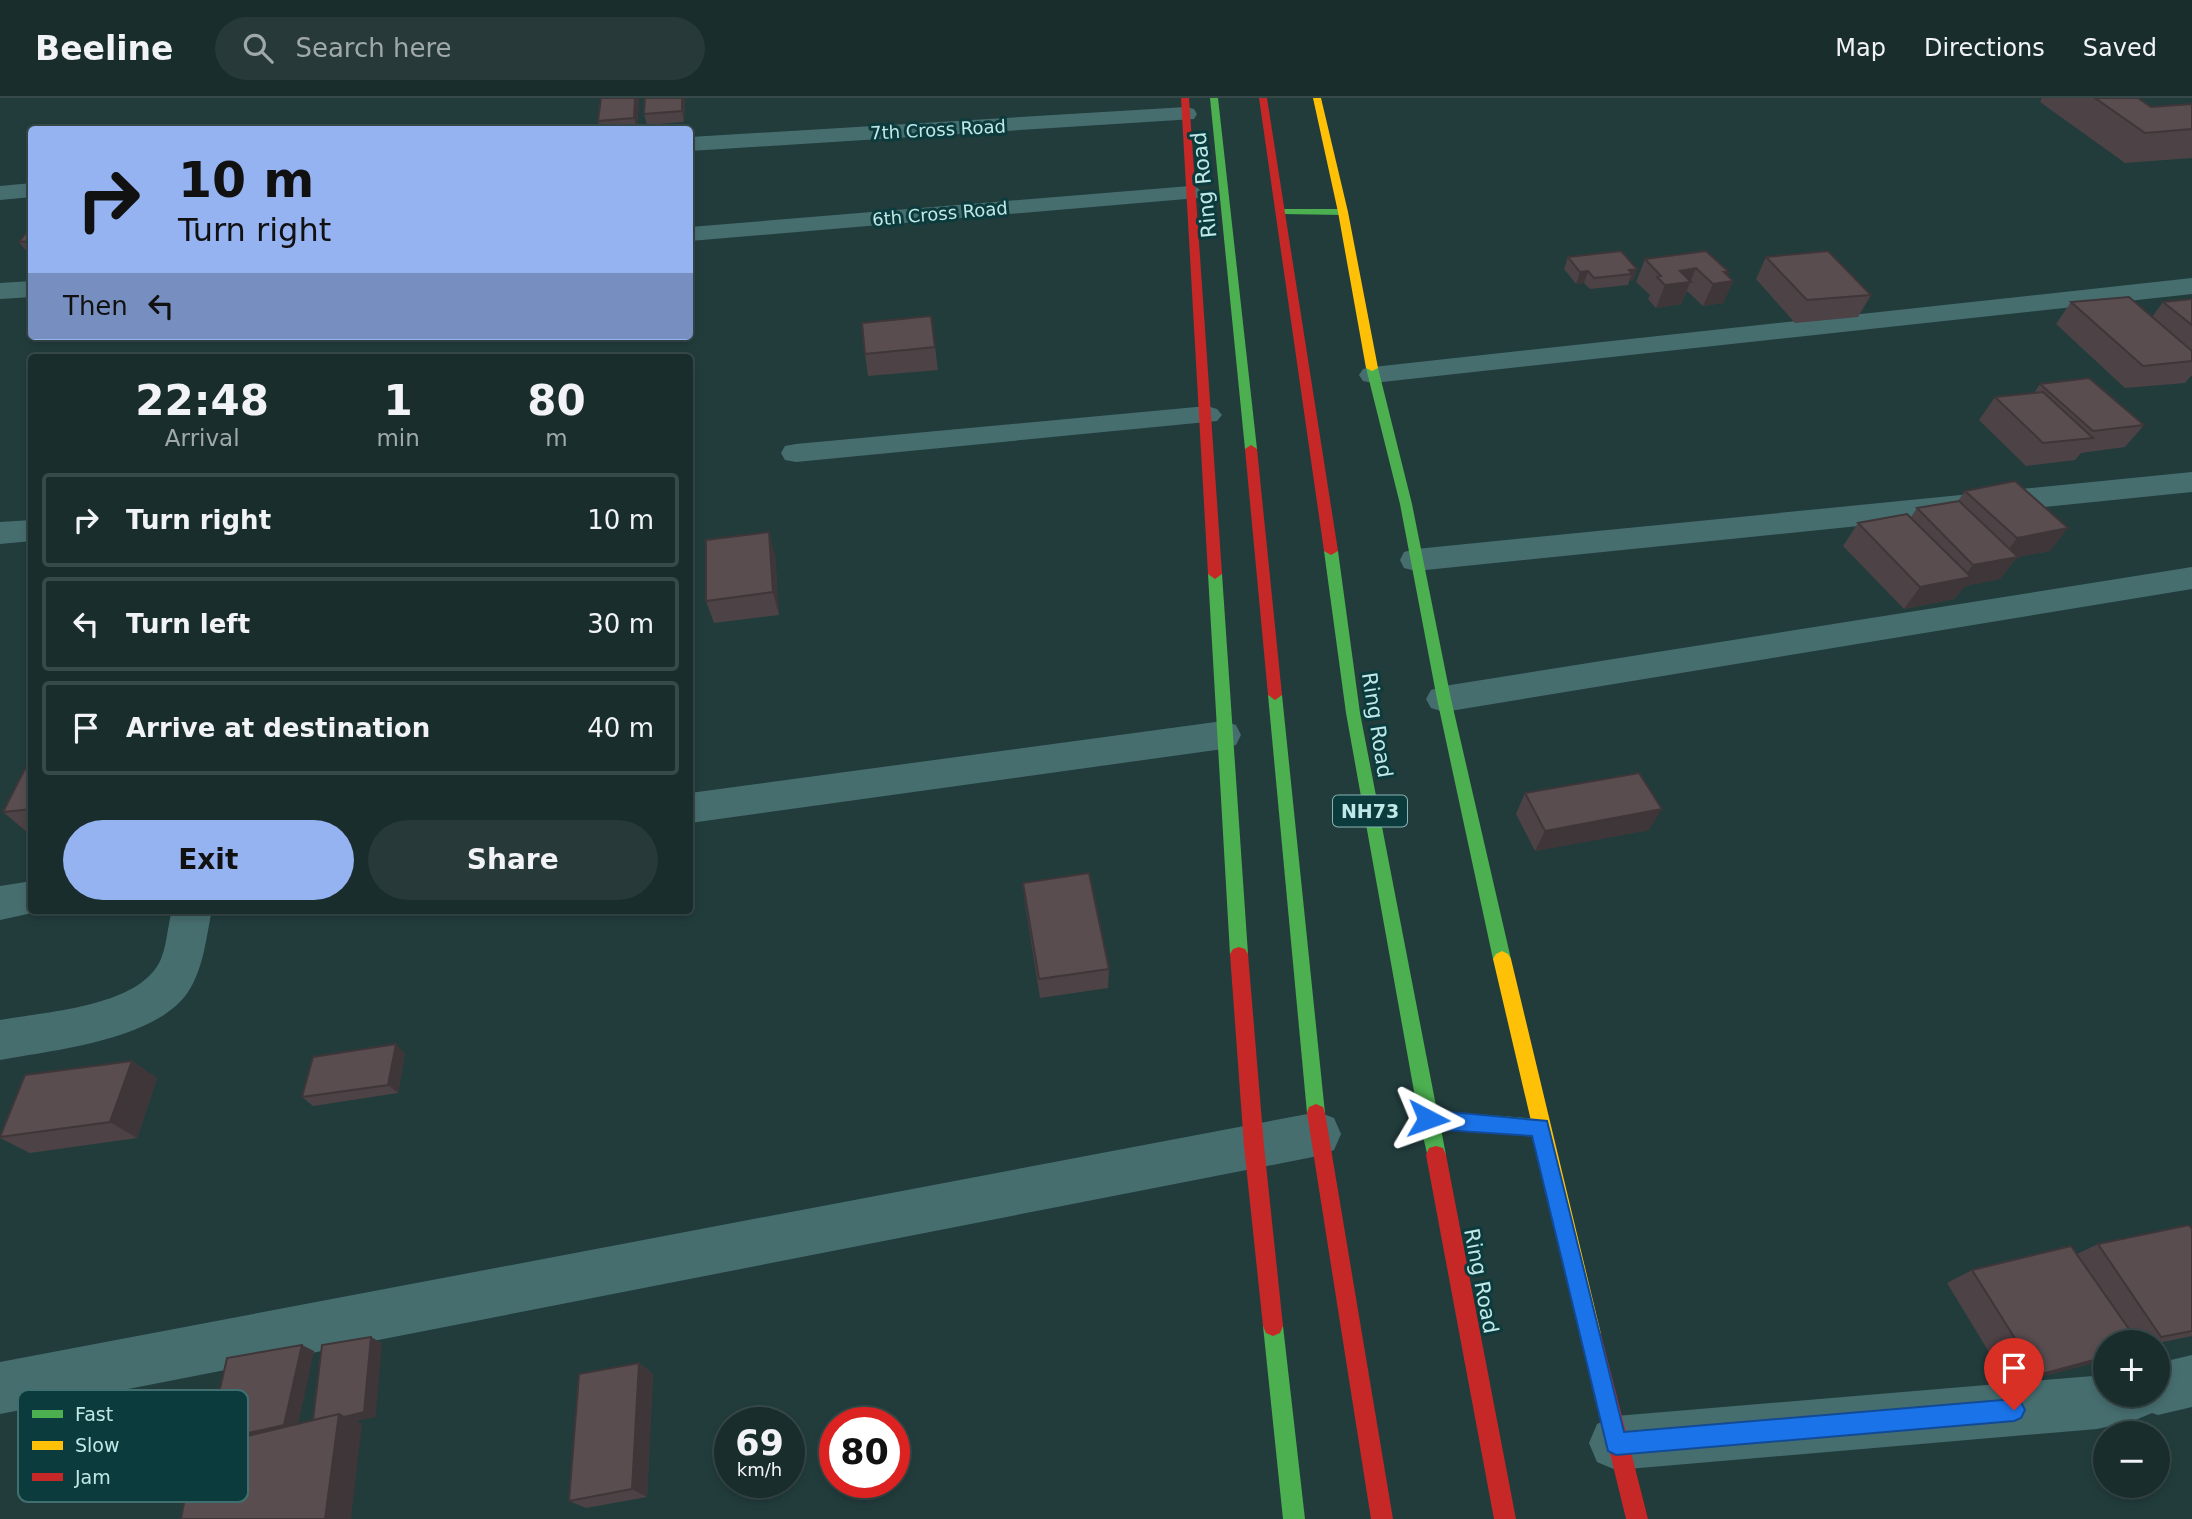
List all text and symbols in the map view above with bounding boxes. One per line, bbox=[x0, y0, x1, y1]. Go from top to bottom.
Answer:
search box bbox=[215, 17, 705, 80]
text: Beeline bbox=[35, 29, 173, 68]
icon: search bbox=[239, 29, 277, 67]
text: Search here bbox=[295, 33, 452, 63]
text: Map bbox=[1835, 34, 1886, 62]
text: Directions bbox=[1924, 34, 2045, 62]
text: Saved bbox=[2083, 34, 2157, 62]
street label: 7th Cross Road bbox=[870, 115, 1006, 144]
street label: Ring Road bbox=[1187, 131, 1221, 239]
text: 10 m bbox=[178, 152, 314, 209]
icon: right bbox=[63, 154, 154, 245]
street label: 6th Cross Road bbox=[871, 197, 1009, 230]
text: Turn right bbox=[178, 211, 331, 249]
icon: left bbox=[142, 287, 180, 325]
text: Then bbox=[63, 291, 128, 321]
text: 22:48 bbox=[135, 376, 269, 425]
text: 1 bbox=[383, 376, 413, 425]
text: 80 bbox=[527, 376, 586, 425]
text: Arrival bbox=[165, 425, 240, 451]
text: min bbox=[376, 425, 420, 451]
text: m bbox=[545, 425, 568, 451]
icon: right bbox=[67, 501, 105, 539]
text: Turn right bbox=[126, 505, 271, 535]
text: 10 m bbox=[587, 505, 654, 535]
icon: left bbox=[67, 605, 105, 643]
text: Turn left bbox=[126, 609, 250, 639]
text: 30 m bbox=[587, 609, 654, 639]
street label: Ring Road bbox=[1357, 671, 1397, 779]
icon: arrive bbox=[67, 709, 105, 747]
text: Arrive at destination bbox=[126, 713, 430, 743]
text: 40 m bbox=[587, 713, 654, 743]
road number: NH73 bbox=[1333, 796, 1407, 826]
button: Exit bbox=[63, 820, 354, 900]
button: Share bbox=[368, 820, 658, 900]
position arrow bbox=[1391, 1082, 1465, 1156]
street label: Ring Road bbox=[1459, 1226, 1503, 1336]
map controls bbox=[2093, 1330, 2170, 1498]
button: + bbox=[2093, 1330, 2170, 1407]
pin bbox=[1984, 1338, 2044, 1410]
icon: arrive bbox=[1995, 1349, 2033, 1387]
legend bbox=[18, 1390, 248, 1502]
text: Fast bbox=[75, 1403, 113, 1425]
speed limit sign: 80 bbox=[819, 1407, 910, 1498]
button: − bbox=[2093, 1421, 2170, 1498]
text: 69 bbox=[735, 1423, 784, 1463]
text: Slow bbox=[75, 1434, 120, 1456]
text: km/h bbox=[737, 1459, 782, 1480]
text: Jam bbox=[74, 1466, 111, 1488]

